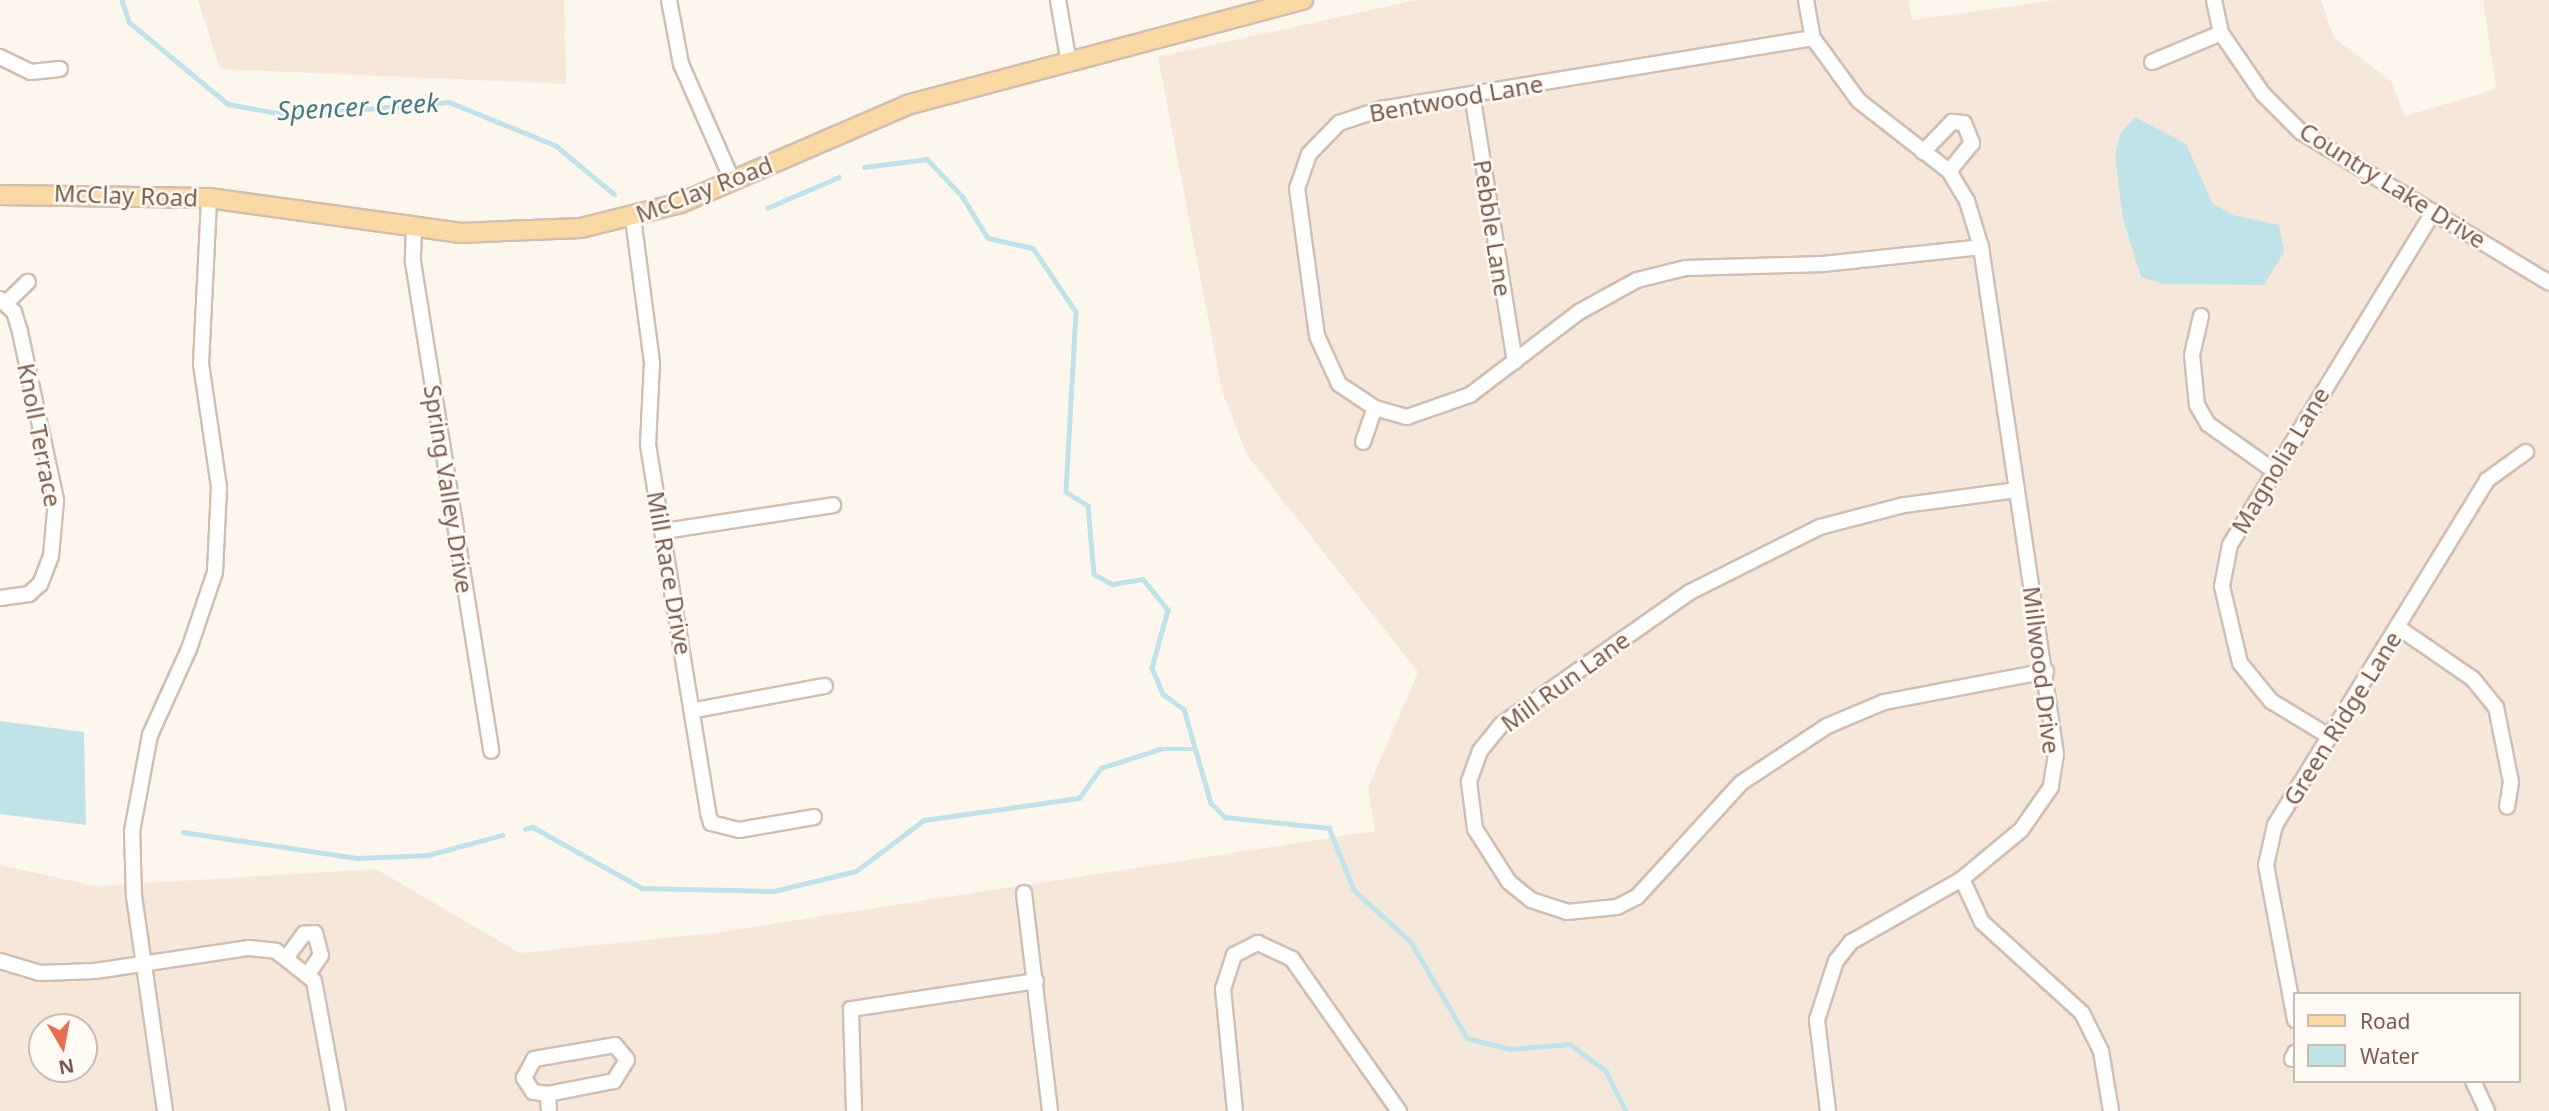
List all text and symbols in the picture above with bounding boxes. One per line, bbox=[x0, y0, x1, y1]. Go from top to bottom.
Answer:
street label: Bentwood Lane bbox=[1367, 69, 1545, 127]
water label: Spencer Creek bbox=[276, 87, 440, 127]
street label: Country Lake Drive bbox=[2294, 116, 2492, 254]
street label: McClay Road bbox=[631, 150, 777, 228]
street label: Pebble Lane bbox=[1468, 158, 1518, 298]
street label: McClay Road bbox=[53, 178, 199, 212]
street label: Knoll Terrace bbox=[12, 361, 68, 509]
street label: Magnolia Lane bbox=[2225, 382, 2335, 538]
street label: Spring Valley Drive bbox=[418, 383, 480, 595]
street label: Mill Race Drive bbox=[641, 489, 699, 657]
street label: Millwood Drive bbox=[2017, 585, 2067, 755]
street label: Mill Run Lane bbox=[1495, 625, 1635, 737]
street label: Green Ridge Lane bbox=[2277, 626, 2407, 810]
legend bbox=[2294, 992, 2521, 1083]
text: Road bbox=[2360, 1007, 2410, 1035]
north arrow bbox=[28, 1013, 98, 1083]
text: Water bbox=[2360, 1042, 2419, 1070]
text: N bbox=[56, 1053, 76, 1081]

